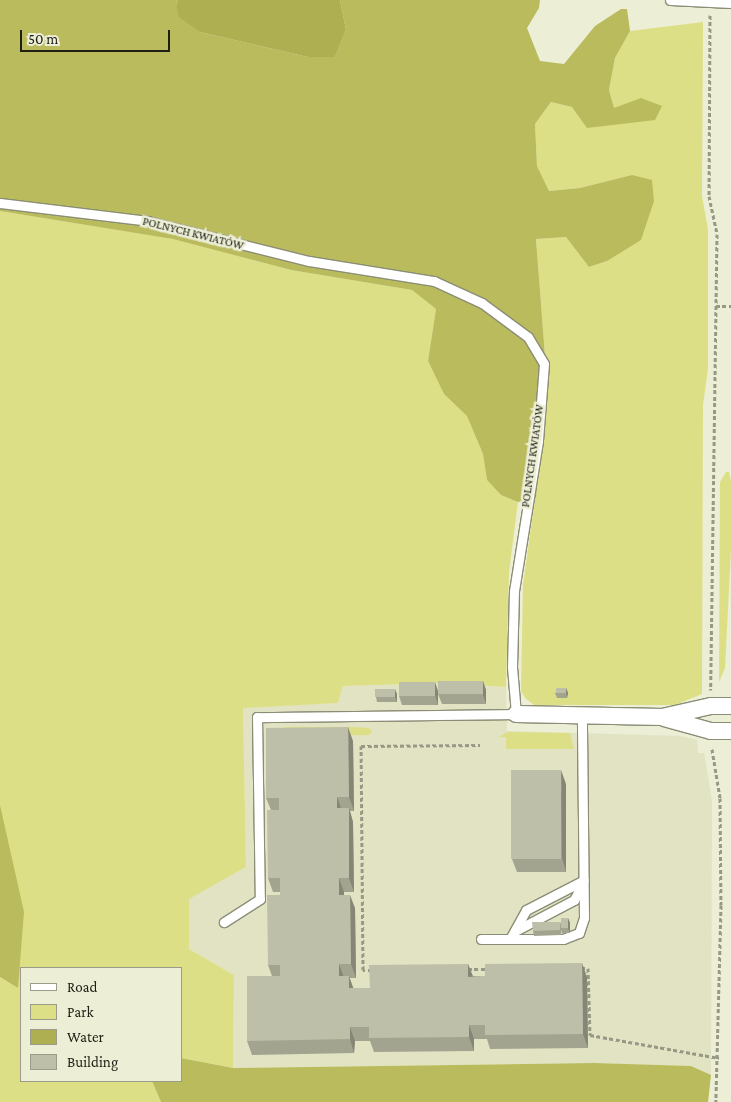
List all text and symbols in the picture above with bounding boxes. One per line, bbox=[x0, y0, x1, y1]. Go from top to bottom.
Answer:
scale bar bbox=[22, 20, 172, 52]
text: 50 m bbox=[28, 31, 58, 47]
street label: POLNYCH KWIATÓW bbox=[141, 214, 245, 254]
street label: POLNYCH KWIATÓW bbox=[519, 404, 547, 508]
legend bbox=[20, 967, 182, 1082]
text: Road bbox=[67, 979, 97, 995]
text: Park bbox=[67, 1004, 94, 1020]
text: Water bbox=[67, 1029, 104, 1045]
text: Building bbox=[67, 1054, 118, 1070]

